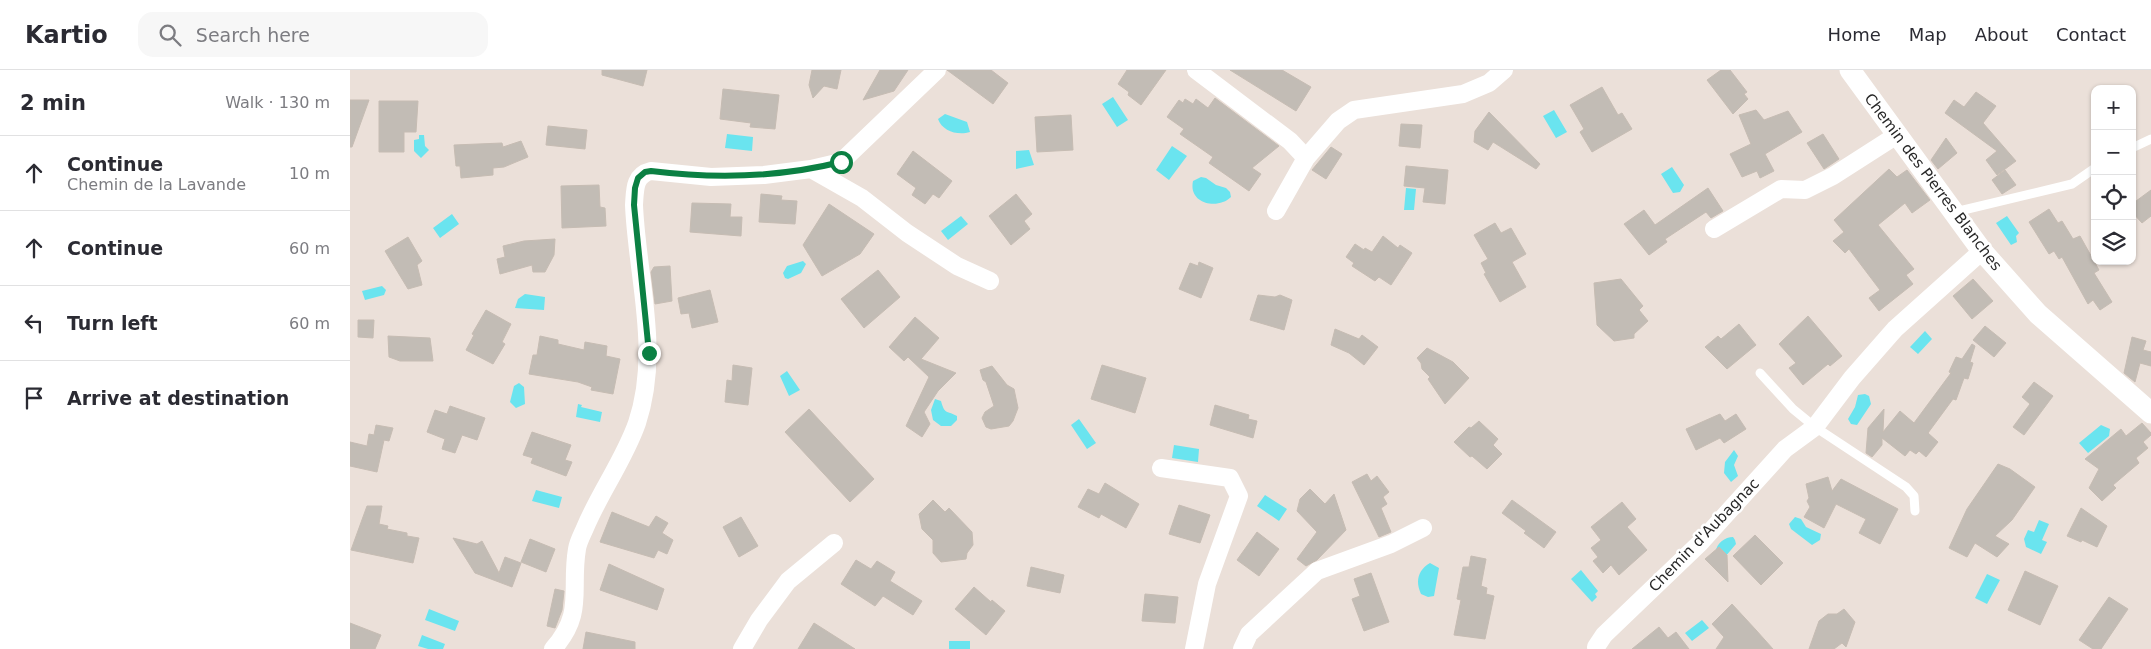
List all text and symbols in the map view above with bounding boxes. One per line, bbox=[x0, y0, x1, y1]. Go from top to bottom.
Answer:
search box bbox=[138, 12, 488, 57]
text: Kartio bbox=[25, 21, 108, 49]
icon: search bbox=[156, 21, 184, 49]
text: Search here bbox=[196, 24, 310, 46]
text: Home bbox=[1828, 24, 1881, 45]
text: Map bbox=[1909, 24, 1947, 45]
text: About bbox=[1975, 24, 2028, 45]
text: Contact bbox=[2056, 24, 2126, 45]
map controls bbox=[2091, 85, 2136, 265]
button: + bbox=[2091, 85, 2136, 130]
street label: Chemin des Pierres Blanches bbox=[1860, 90, 2006, 274]
text: 2 min bbox=[20, 91, 86, 115]
text: Walk · 130 m bbox=[225, 93, 330, 112]
button: − bbox=[2091, 130, 2136, 175]
route start bbox=[830, 151, 853, 174]
text: Continue bbox=[67, 153, 163, 175]
icon: ahead bbox=[20, 159, 48, 187]
text: 10 m bbox=[289, 164, 330, 183]
text: Chemin de la Lavande bbox=[67, 175, 246, 194]
button: locate bbox=[2091, 175, 2136, 220]
button: layers bbox=[2091, 220, 2136, 265]
icon: ahead bbox=[20, 234, 48, 262]
text: Continue bbox=[67, 237, 163, 259]
text: 60 m bbox=[289, 239, 330, 258]
icon: left bbox=[20, 309, 48, 337]
text: Turn left bbox=[67, 312, 158, 334]
text: 60 m bbox=[289, 314, 330, 333]
route end bbox=[638, 342, 661, 365]
icon: arrive bbox=[20, 384, 48, 412]
text: Arrive at destination bbox=[67, 387, 289, 409]
street label: Chemin d'Aubagnac bbox=[1645, 474, 1763, 596]

